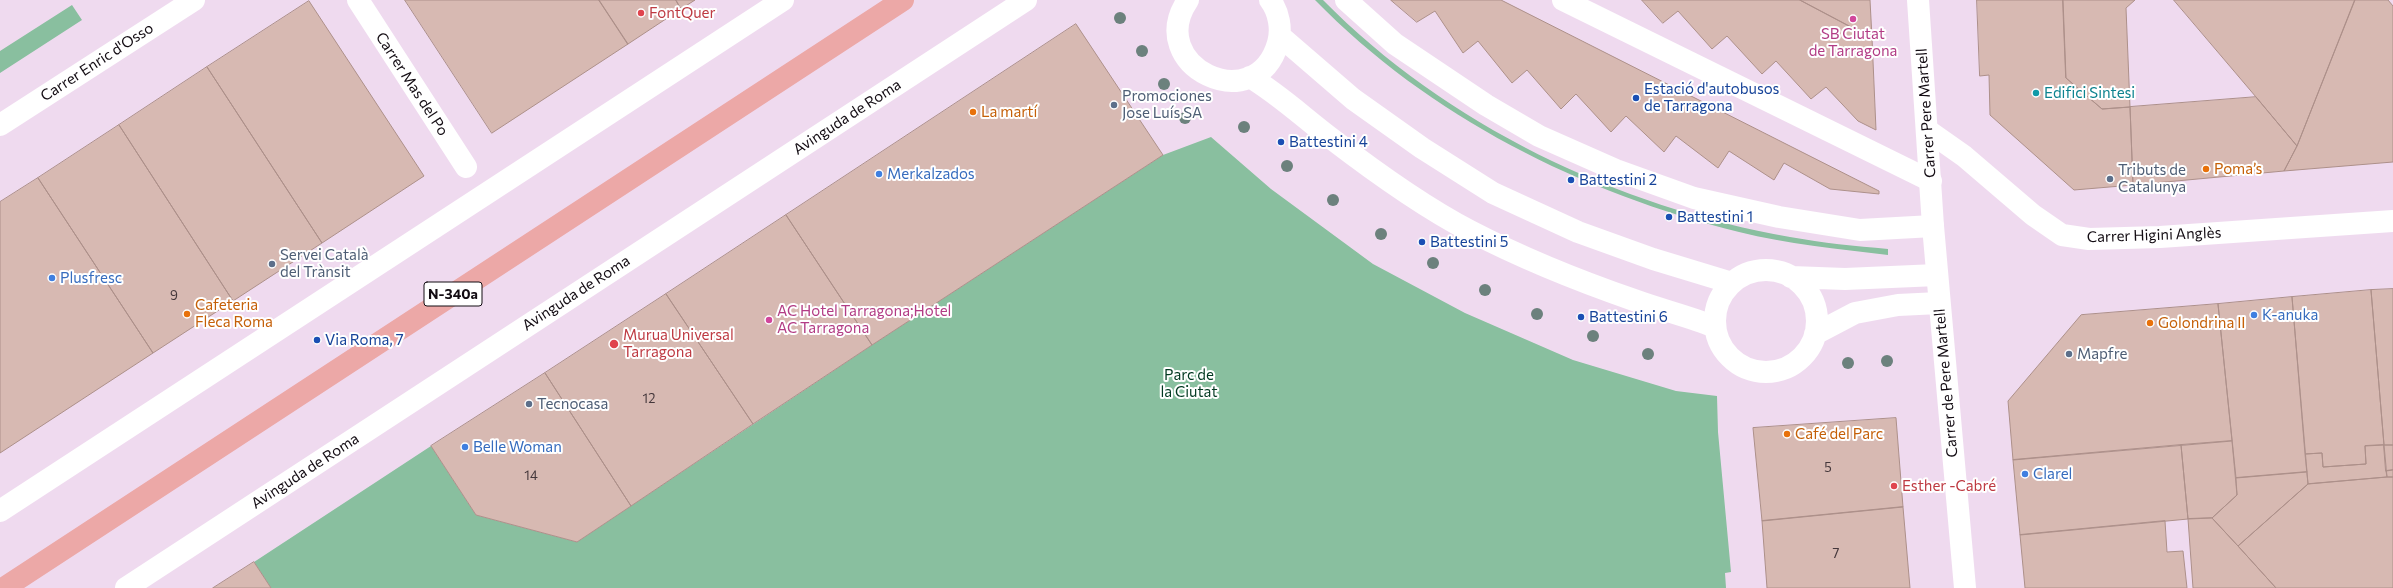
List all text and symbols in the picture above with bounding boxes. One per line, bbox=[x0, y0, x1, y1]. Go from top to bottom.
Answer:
place label: FontQuer bbox=[649, 4, 716, 22]
marker: FontQuer bbox=[636, 8, 646, 18]
marker: SB Ciutat de Tarragona bbox=[1848, 14, 1858, 24]
street label: Carrer Enric d'Osso bbox=[37, 19, 157, 105]
place label: SB Ciutat de Tarragona bbox=[1809, 25, 1897, 60]
street label: Carrer Mas del Po bbox=[372, 29, 452, 139]
street label: Carrer Pere Martell bbox=[1912, 48, 1940, 178]
street label: Avinguda de Roma bbox=[790, 75, 904, 159]
place label: Estació d'autobusos de Tarragona bbox=[1644, 80, 1779, 115]
place label: Edifici Sintesi bbox=[2044, 84, 2135, 102]
place label: Promociones Jose Luís SA bbox=[1122, 87, 1212, 122]
marker: Edifici Sintesi bbox=[2031, 88, 2041, 98]
marker: Estació d'autobusos de Tarragona bbox=[1631, 93, 1641, 103]
marker: Promociones Jose Luís SA bbox=[1109, 100, 1119, 110]
place label: La martí bbox=[981, 103, 1037, 121]
marker: La martí bbox=[968, 107, 978, 117]
place label: Battestini 4 bbox=[1289, 133, 1368, 151]
marker: Battestini 4 bbox=[1276, 137, 1286, 147]
place label: Poma’s bbox=[2214, 160, 2262, 178]
place label: Tributs de Catalunya bbox=[2118, 161, 2186, 196]
marker: Poma’s bbox=[2201, 164, 2211, 174]
place label: Merkalzados bbox=[887, 165, 975, 183]
marker: Merkalzados bbox=[874, 169, 884, 179]
place label: Battestini 2 bbox=[1579, 171, 1657, 189]
marker: Tributs de Catalunya bbox=[2105, 174, 2115, 184]
marker: Battestini 2 bbox=[1566, 175, 1576, 185]
place label: Battestini 1 bbox=[1677, 208, 1753, 226]
marker: Battestini 1 bbox=[1664, 212, 1674, 222]
street label: Carrer Higini Anglès bbox=[2086, 224, 2222, 246]
place label: Battestini 5 bbox=[1430, 233, 1508, 251]
marker: Battestini 5 bbox=[1417, 237, 1427, 247]
place label: Servei Català del Trànsit bbox=[280, 246, 368, 281]
street label: Avinguda de Roma bbox=[519, 251, 633, 335]
marker: Servei Català del Trànsit bbox=[267, 259, 277, 269]
place label: Plusfresc bbox=[60, 269, 122, 287]
marker: Plusfresc bbox=[47, 273, 57, 283]
road number: N-340a bbox=[424, 282, 482, 306]
house number: 9 bbox=[170, 288, 178, 304]
place label: Cafeteria Fleca Roma bbox=[195, 296, 273, 331]
place label: AC Hotel Tarragona;Hotel AC Tarragona bbox=[777, 302, 951, 337]
place label: K-anuka bbox=[2262, 306, 2318, 324]
place label: Battestini 6 bbox=[1589, 308, 1668, 326]
street label: Carrer de Pere Martell bbox=[1931, 308, 1961, 458]
marker: Cafeteria Fleca Roma bbox=[182, 309, 192, 319]
marker: K-anuka bbox=[2249, 310, 2259, 320]
marker: Battestini 6 bbox=[1576, 312, 1586, 322]
place label: Golondrina II bbox=[2158, 314, 2246, 332]
marker: AC Hotel Tarragona;Hotel AC Tarragona bbox=[764, 315, 774, 325]
marker: Golondrina II bbox=[2145, 318, 2155, 328]
place label: Murua Universal Tarragona bbox=[623, 326, 734, 361]
place label: Via Roma, 7 bbox=[325, 331, 404, 349]
marker: Via Roma, 7 bbox=[312, 335, 322, 345]
marker: Murua Universal Tarragona bbox=[608, 338, 620, 350]
place label: Mapfre bbox=[2077, 345, 2127, 363]
marker: Mapfre bbox=[2064, 349, 2074, 359]
park label: Parc de la Ciutat bbox=[1160, 366, 1218, 401]
house number: 12 bbox=[643, 391, 655, 407]
place label: Tecnocasa bbox=[537, 395, 608, 413]
marker: Tecnocasa bbox=[524, 399, 534, 409]
place label: Café del Parc bbox=[1795, 425, 1883, 443]
street label: Avinguda de Roma bbox=[248, 429, 362, 513]
marker: Café del Parc bbox=[1782, 429, 1792, 439]
place label: Belle Woman bbox=[473, 438, 562, 456]
marker: Belle Woman bbox=[460, 442, 470, 452]
house number: 5 bbox=[1824, 460, 1832, 476]
place label: Clarel bbox=[2033, 465, 2072, 483]
house number: 14 bbox=[524, 468, 538, 484]
marker: Clarel bbox=[2020, 469, 2030, 479]
place label: Esther -Cabré bbox=[1902, 477, 1996, 495]
marker: Esther -Cabré bbox=[1889, 481, 1899, 491]
house number: 7 bbox=[1833, 546, 1839, 562]

